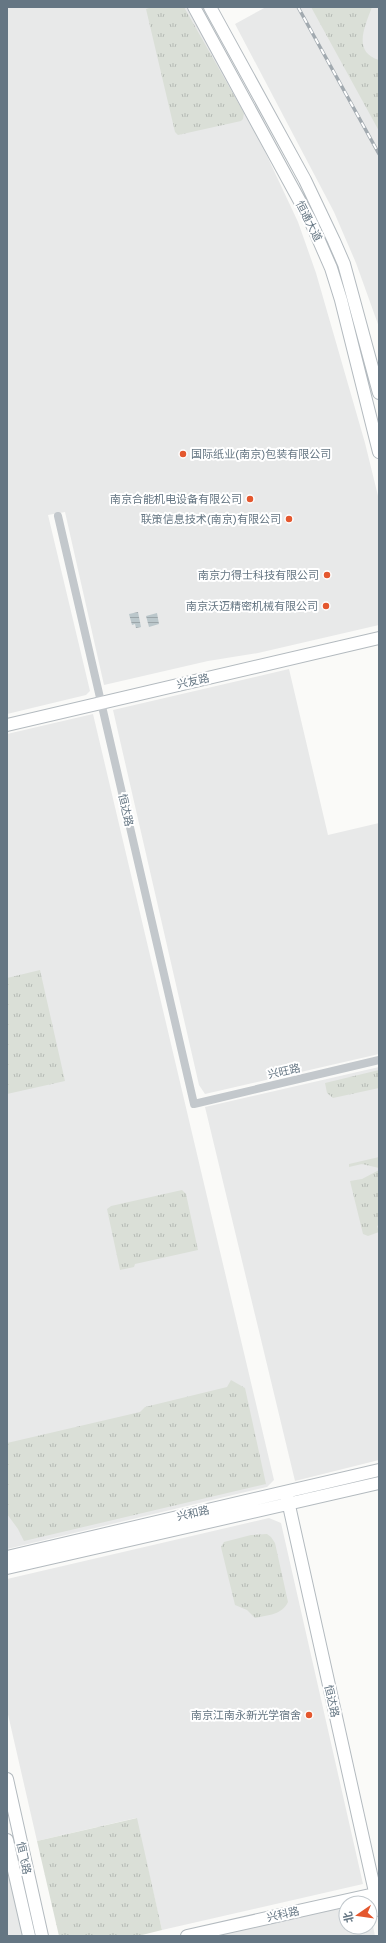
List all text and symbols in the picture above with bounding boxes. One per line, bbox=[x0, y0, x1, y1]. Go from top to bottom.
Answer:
street label: 恒通大道 bbox=[294, 198, 325, 243]
place label: 国际纸业(南京)包装有限公司 bbox=[191, 447, 331, 460]
marker: 国际纸业(南京)包装有限公司 bbox=[178, 449, 188, 459]
place label: 南京合能机电设备有限公司 bbox=[110, 492, 242, 505]
marker: 南京合能机电设备有限公司 bbox=[245, 494, 255, 504]
place label: 联策信息技术(南京)有限公司 bbox=[141, 512, 281, 525]
marker: 联策信息技术(南京)有限公司 bbox=[284, 514, 294, 524]
place label: 南京力得士科技有限公司 bbox=[198, 568, 319, 581]
marker: 南京力得士科技有限公司 bbox=[322, 570, 332, 580]
place label: 南京沃迈精密机械有限公司 bbox=[186, 599, 318, 612]
marker: 南京沃迈精密机械有限公司 bbox=[321, 601, 331, 611]
street label: 兴友路 bbox=[175, 670, 210, 691]
street label: 恒达路 bbox=[116, 792, 137, 827]
street label: 兴旺路 bbox=[266, 1060, 301, 1081]
street label: 兴和路 bbox=[175, 1502, 210, 1523]
street label: 恒达路 bbox=[322, 1683, 343, 1718]
place label: 南京江南永新光学宿舍 bbox=[191, 1708, 301, 1721]
marker: 南京江南永新光学宿舍 bbox=[304, 1710, 314, 1720]
street label: 恒飞路 bbox=[15, 1840, 34, 1875]
north arrow bbox=[338, 1895, 378, 1935]
street label: 兴科路 bbox=[265, 1903, 300, 1924]
text: 北 bbox=[340, 1911, 355, 1924]

